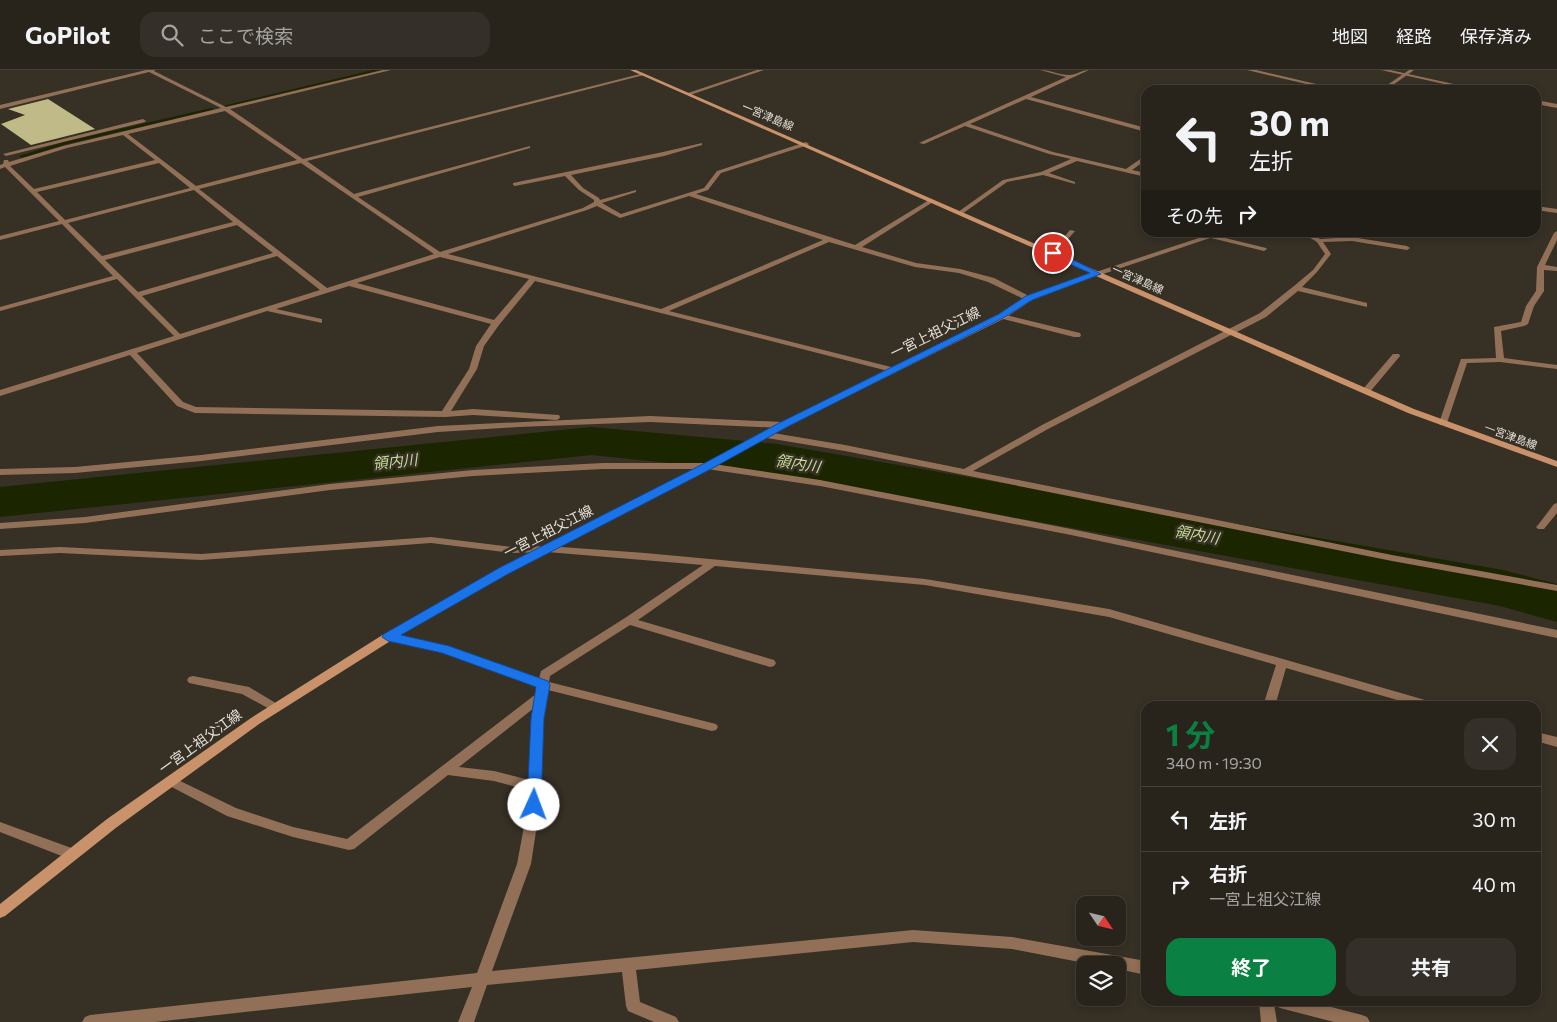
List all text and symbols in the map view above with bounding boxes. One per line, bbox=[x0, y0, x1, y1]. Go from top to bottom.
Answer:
search box bbox=[140, 12, 490, 57]
text: GoPilot bbox=[25, 20, 110, 49]
icon: search bbox=[158, 21, 186, 49]
text: ここで検索 bbox=[198, 24, 293, 47]
text: 地図 bbox=[1332, 25, 1368, 47]
text: 経路 bbox=[1396, 25, 1432, 47]
text: 保存済み bbox=[1460, 25, 1532, 47]
street label: 一宮津島線 bbox=[740, 99, 796, 133]
text: 30 m bbox=[1249, 100, 1330, 143]
icon: left bbox=[1166, 105, 1231, 170]
text: 左折 bbox=[1249, 147, 1293, 174]
icon: right bbox=[1233, 200, 1261, 228]
text: その先 bbox=[1166, 204, 1223, 227]
pin bbox=[1032, 232, 1074, 274]
icon: arrive bbox=[1039, 239, 1067, 267]
street label: 一宮津島線 bbox=[1110, 262, 1166, 296]
street label: 一宮上祖父江線 bbox=[887, 303, 983, 361]
street label: 一宮津島線 bbox=[1483, 420, 1539, 452]
water label: 領内川 bbox=[372, 449, 420, 472]
water label: 領内川 bbox=[774, 451, 824, 476]
street label: 一宮上祖父江線 bbox=[500, 501, 596, 561]
water label: 領内川 bbox=[1173, 521, 1223, 547]
street label: 一宮上祖父江線 bbox=[155, 705, 245, 777]
text: 1 分 bbox=[1166, 715, 1215, 752]
button: close bbox=[1464, 718, 1516, 770]
text: 340 m · 19:30 bbox=[1166, 753, 1262, 772]
position arrow bbox=[507, 778, 559, 830]
icon: left bbox=[1166, 805, 1194, 833]
text: 30 m bbox=[1473, 808, 1516, 831]
text: 左折 bbox=[1209, 809, 1247, 832]
text: 右折 bbox=[1209, 862, 1247, 885]
icon: right bbox=[1166, 870, 1194, 898]
text: 40 m bbox=[1472, 873, 1516, 896]
text: 一宮上祖父江線 bbox=[1209, 889, 1321, 908]
north arrow bbox=[1076, 896, 1126, 946]
map controls bbox=[1076, 896, 1126, 1006]
button: 終了 bbox=[1166, 938, 1336, 996]
button: 共有 bbox=[1346, 938, 1516, 996]
button: layers bbox=[1076, 956, 1126, 1006]

